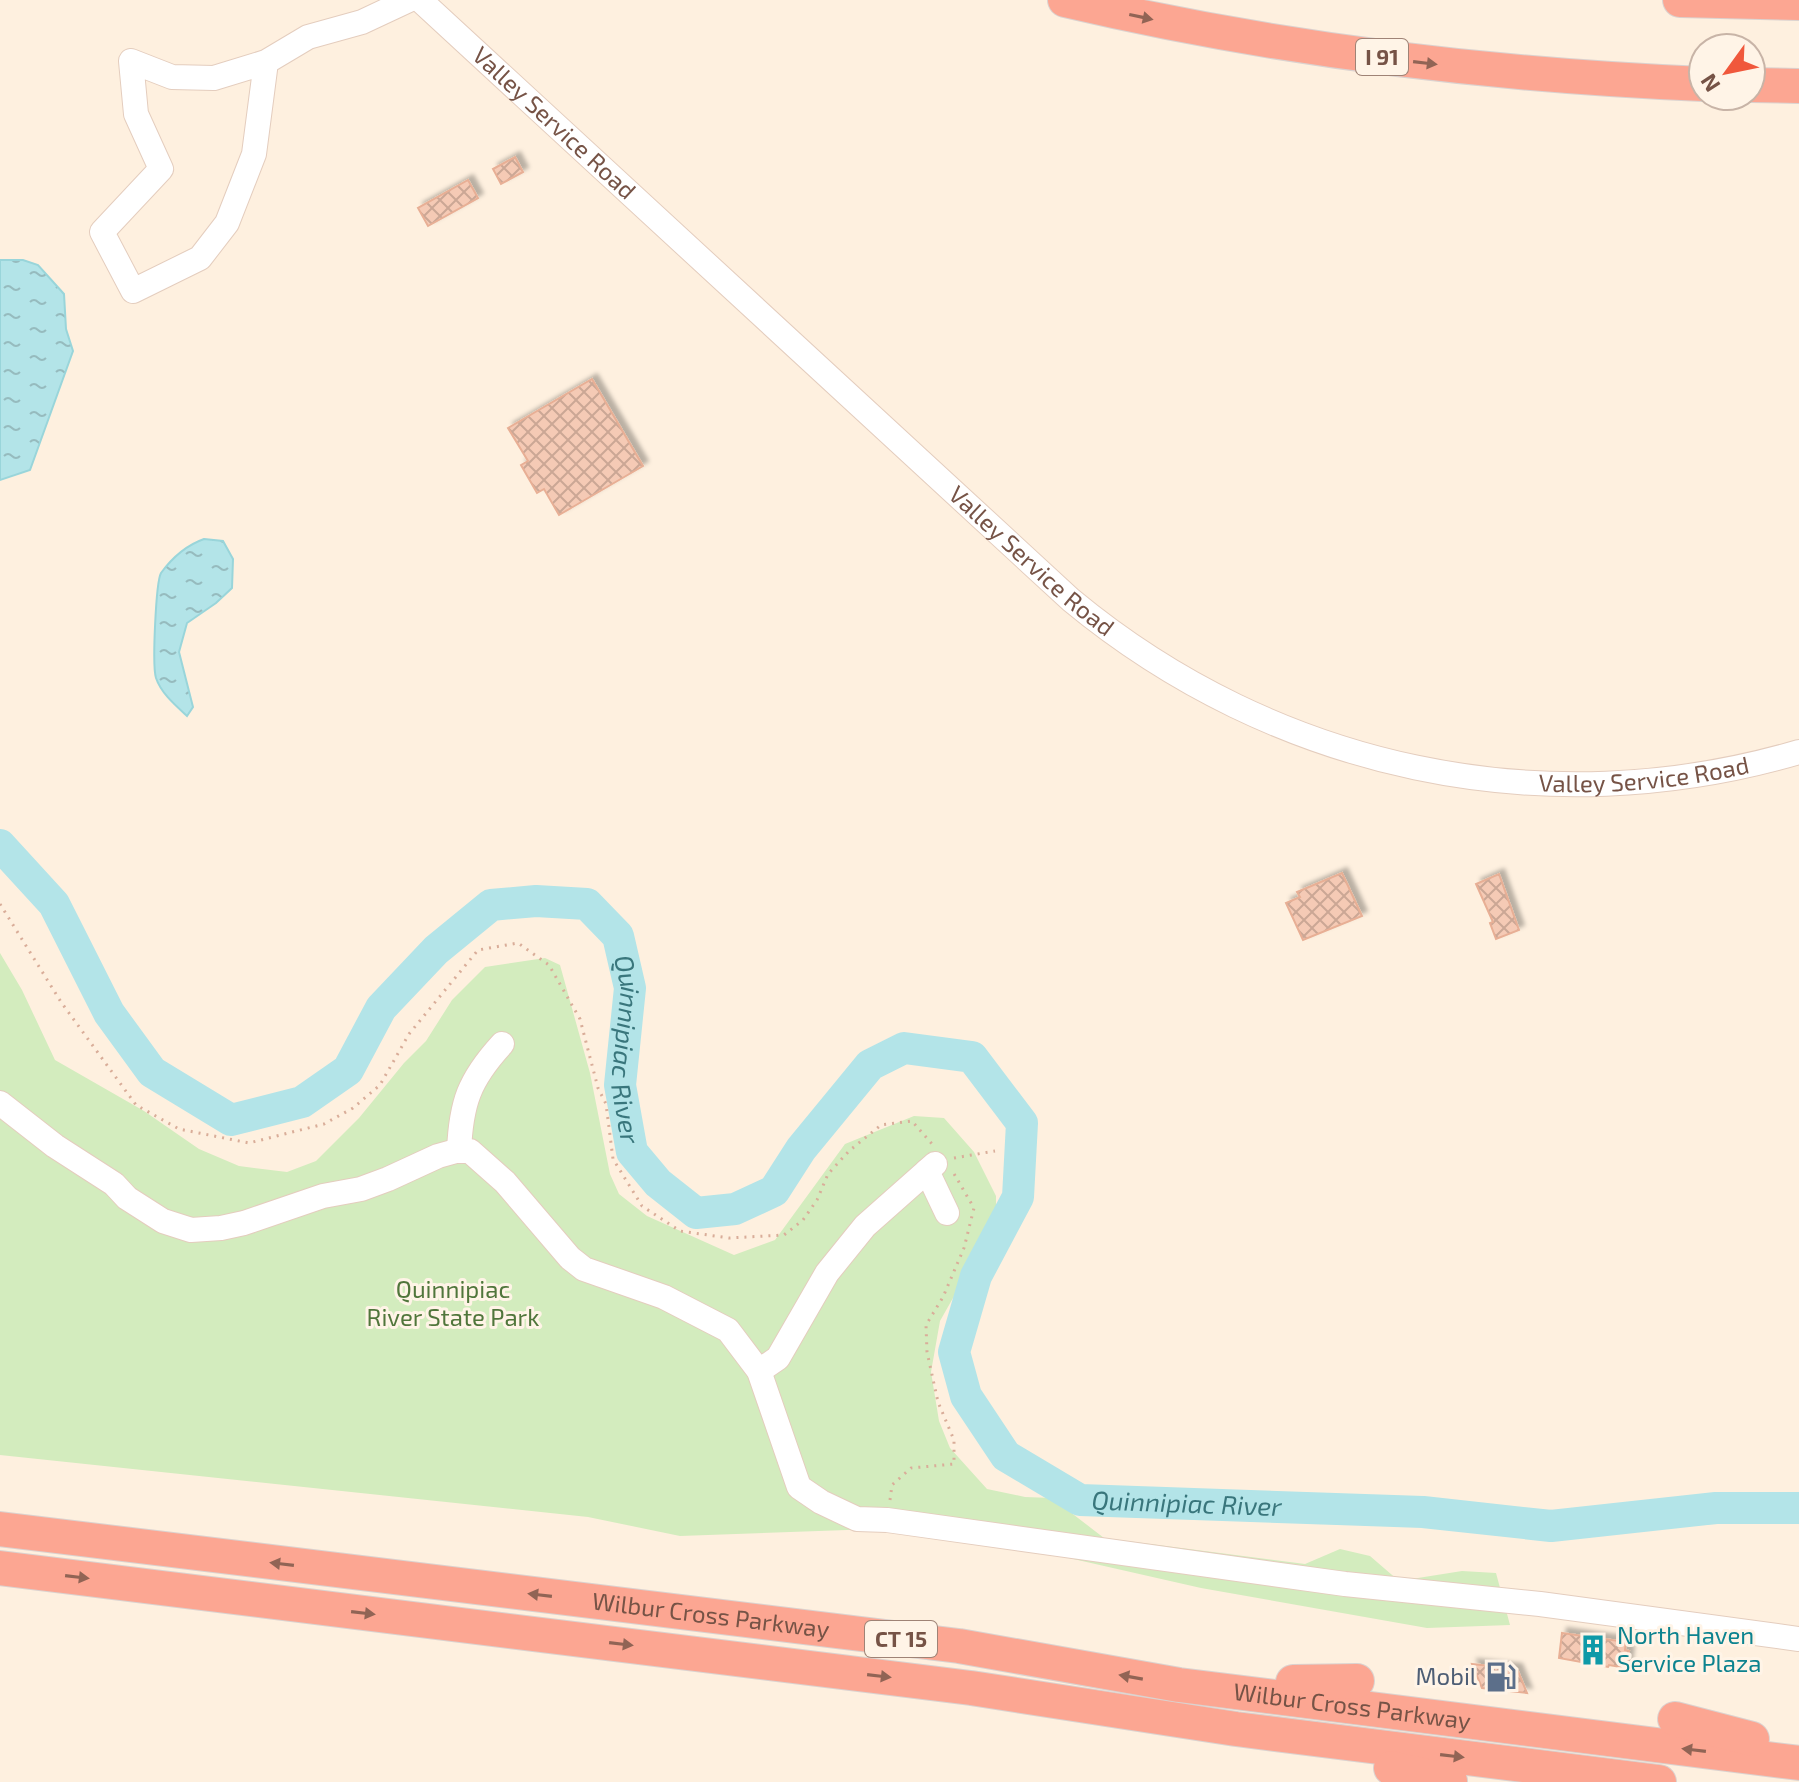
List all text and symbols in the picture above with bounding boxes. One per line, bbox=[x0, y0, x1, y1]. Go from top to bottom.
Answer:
one-way arrow bbox=[1129, 11, 1154, 24]
north arrow bbox=[1687, 32, 1767, 112]
road number: I 91 bbox=[1356, 39, 1408, 75]
street label: Valley Service Road bbox=[467, 40, 642, 205]
one-way arrow bbox=[1413, 56, 1438, 69]
text: N bbox=[1694, 70, 1725, 97]
street label: Valley Service Road bbox=[944, 479, 1120, 641]
street label: Valley Service Road bbox=[1538, 749, 1751, 797]
water label: Quinnipiac River bbox=[606, 952, 647, 1147]
park label: Quinnipiac River State Park bbox=[367, 1274, 539, 1331]
water label: Quinnipiac River bbox=[1091, 1483, 1283, 1521]
one-way arrow bbox=[269, 1557, 294, 1570]
one-way arrow bbox=[65, 1571, 90, 1584]
street label: Wilbur Cross Parkway bbox=[591, 1585, 832, 1643]
one-way arrow bbox=[528, 1588, 553, 1601]
one-way arrow bbox=[351, 1606, 376, 1619]
place label: North Haven Service Plaza bbox=[1617, 1620, 1761, 1677]
road number: CT 15 bbox=[865, 1621, 937, 1657]
building icon: North Haven Service Plaza bbox=[1576, 1633, 1610, 1667]
one-way arrow bbox=[609, 1638, 634, 1651]
fuel station icon: Mobil bbox=[1484, 1660, 1518, 1694]
place label: Mobil bbox=[1416, 1661, 1477, 1690]
one-way arrow bbox=[867, 1670, 892, 1683]
one-way arrow bbox=[1118, 1670, 1143, 1682]
street label: Wilbur Cross Parkway bbox=[1232, 1676, 1473, 1735]
one-way arrow bbox=[1681, 1743, 1706, 1756]
one-way arrow bbox=[1440, 1750, 1465, 1763]

